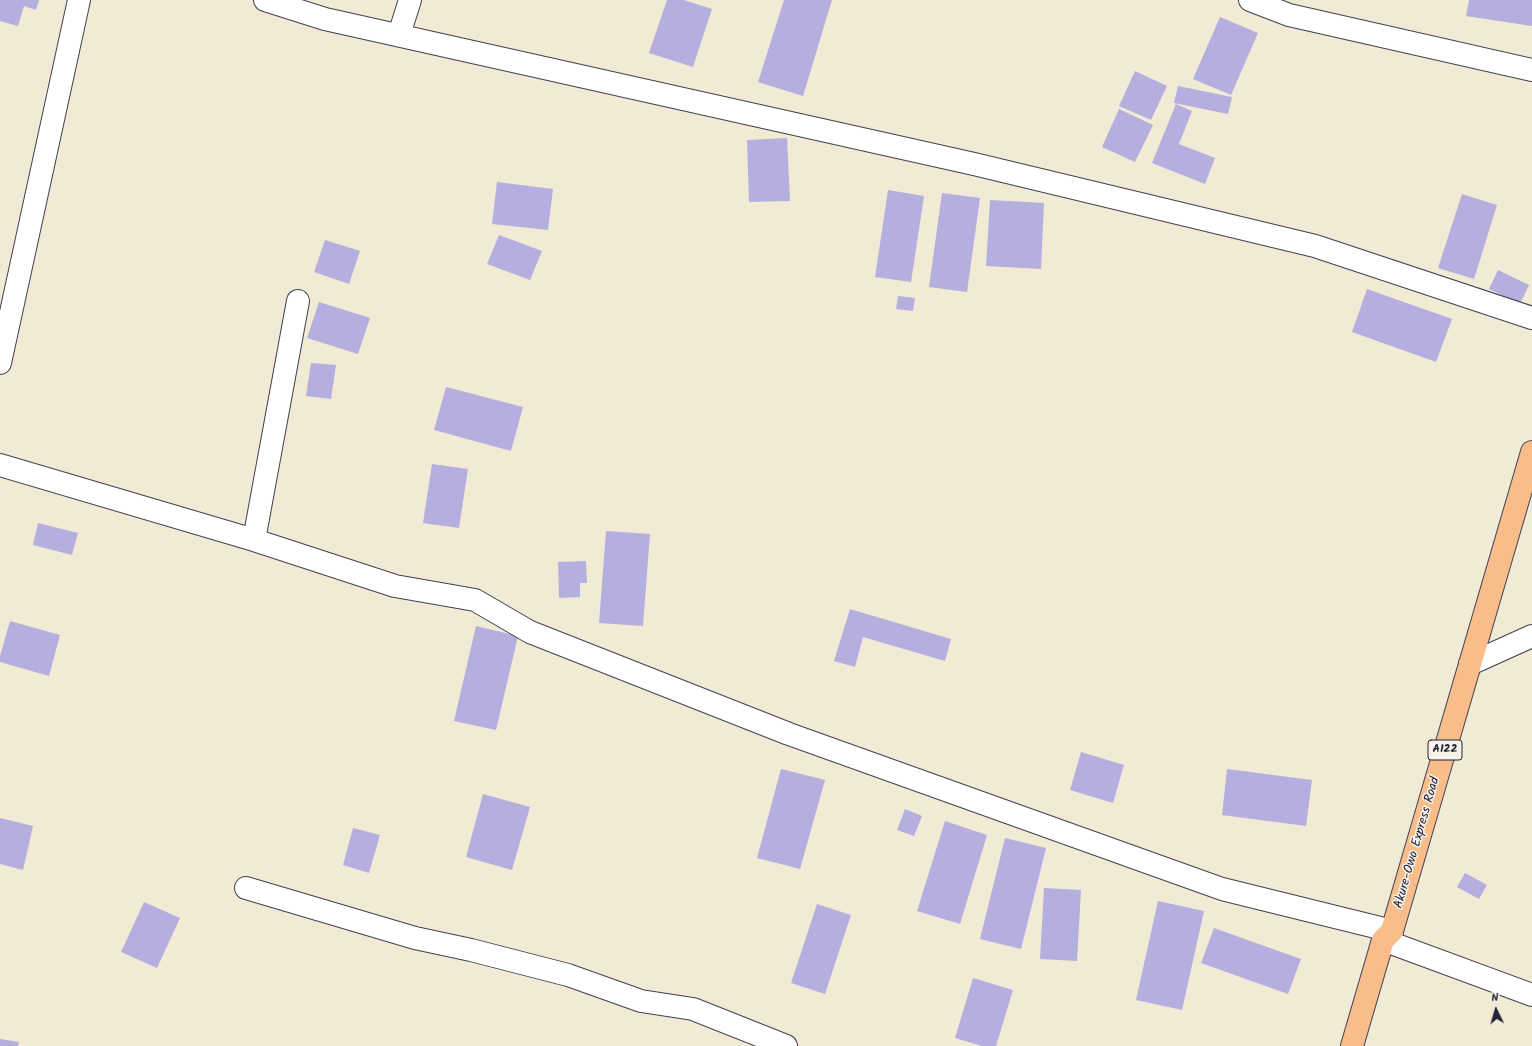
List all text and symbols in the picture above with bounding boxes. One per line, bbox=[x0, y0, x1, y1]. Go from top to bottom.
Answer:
road number: A122 bbox=[1428, 740, 1462, 760]
street label: Akure-Owo Express Road bbox=[1392, 775, 1444, 911]
text: N bbox=[1491, 989, 1499, 1007]
north arrow bbox=[1476, 990, 1516, 1030]

